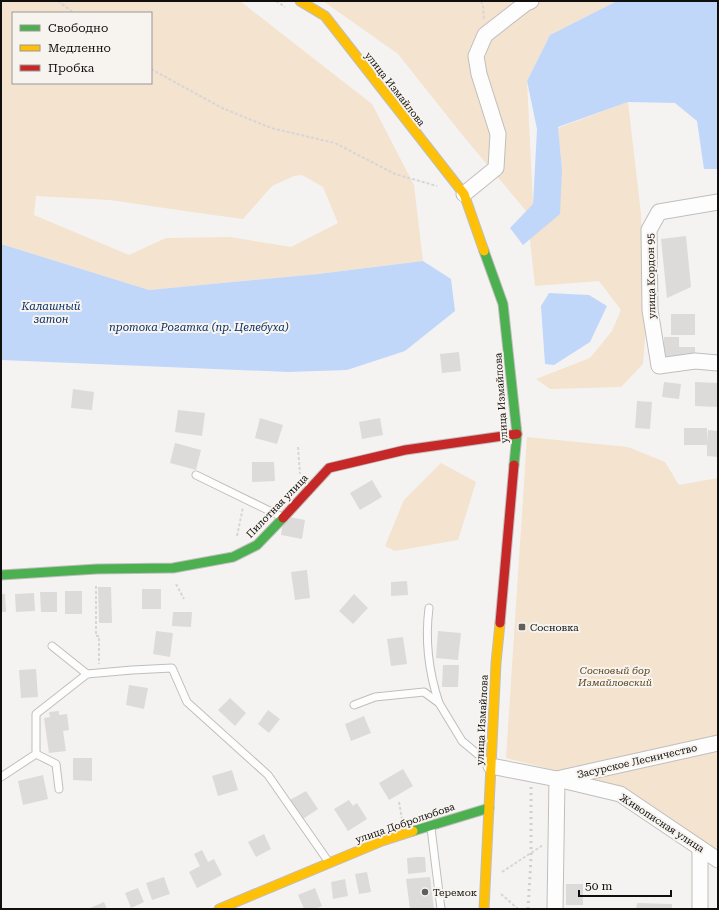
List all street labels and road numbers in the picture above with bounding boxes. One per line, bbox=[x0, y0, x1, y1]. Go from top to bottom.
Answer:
street label: улица Измайлова bbox=[363, 50, 428, 129]
street label: улица Кордон 95 bbox=[645, 233, 657, 319]
street label: улица Измайлова bbox=[492, 352, 510, 444]
street label: Пилотная улица bbox=[244, 472, 310, 540]
street label: улица Измайлова bbox=[474, 674, 490, 766]
street label: Засурское Лесничество bbox=[576, 742, 698, 780]
street label: Живописная улица bbox=[618, 792, 707, 855]
street label: улица Добролюбова bbox=[354, 801, 457, 845]

